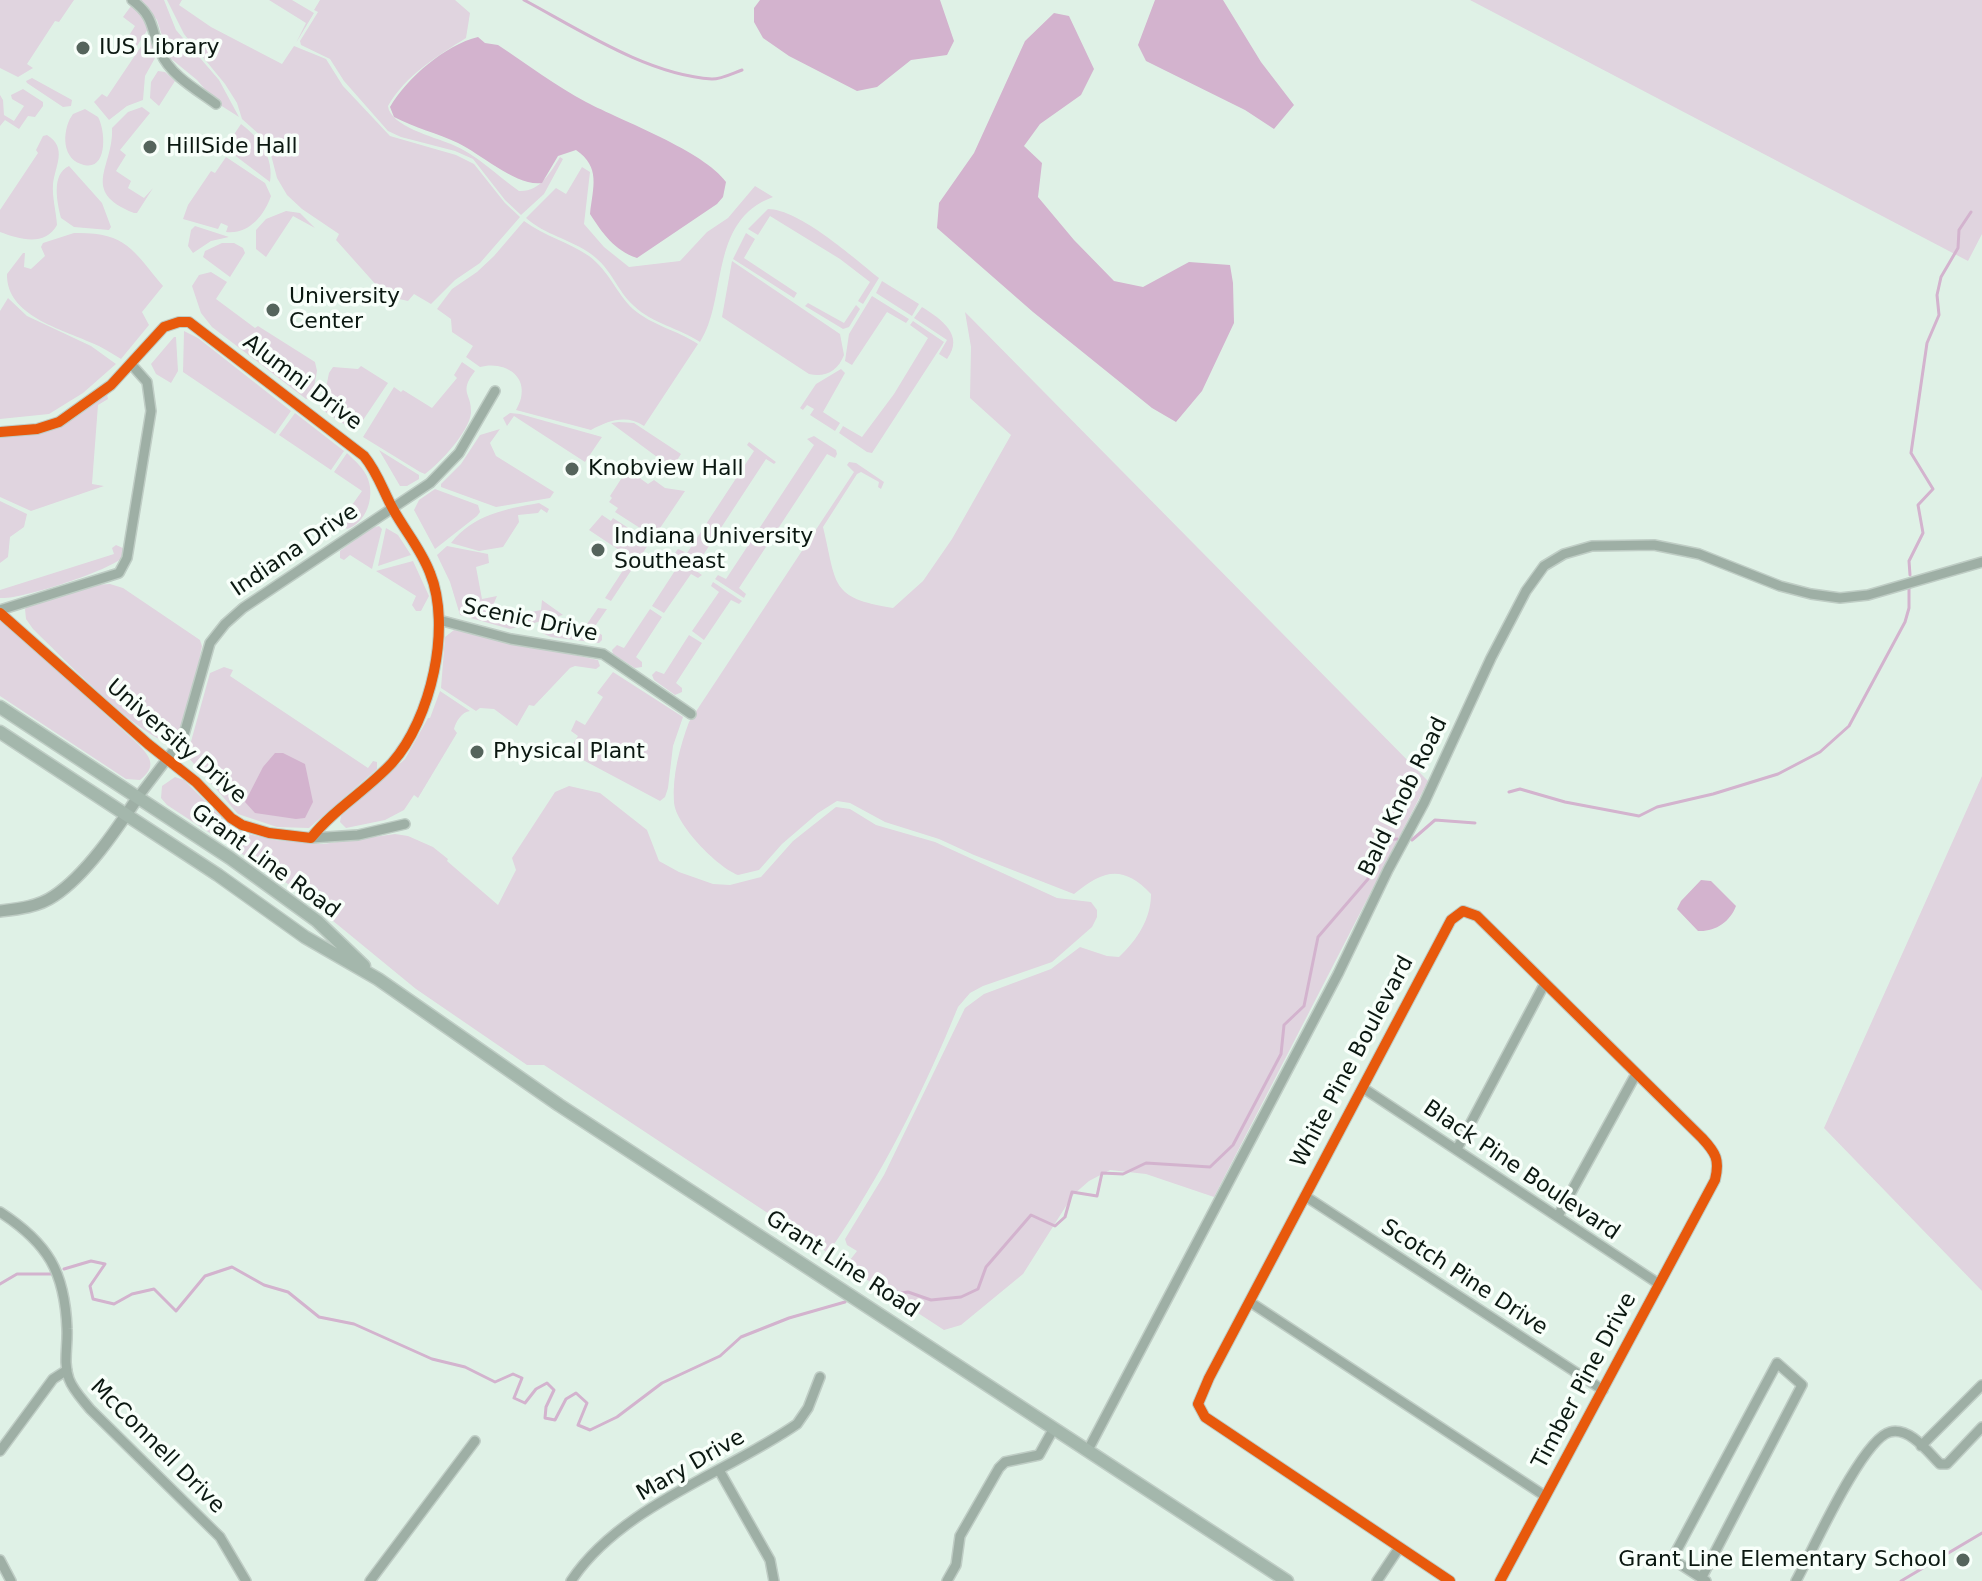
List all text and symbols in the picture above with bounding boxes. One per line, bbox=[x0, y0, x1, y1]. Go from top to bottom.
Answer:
place label: IUS Library bbox=[99, 35, 219, 61]
marker: IUS Library bbox=[74, 39, 92, 57]
place label: HillSide Hall bbox=[166, 134, 298, 160]
marker: HillSide Hall bbox=[141, 138, 159, 156]
place label: University Center bbox=[289, 284, 400, 336]
marker: University Center bbox=[264, 301, 282, 319]
street label: Alumni Drive bbox=[237, 330, 367, 436]
place label: Knobview Hall bbox=[588, 456, 744, 482]
marker: Knobview Hall bbox=[563, 460, 581, 478]
street label: Indiana Drive bbox=[227, 499, 363, 603]
place label: Indiana University Southeast bbox=[614, 524, 813, 576]
marker: Indiana University Southeast bbox=[589, 541, 607, 559]
street label: Scenic Drive bbox=[460, 594, 600, 648]
street label: University Drive bbox=[101, 674, 251, 810]
street label: Bald Knob Road bbox=[1354, 713, 1454, 881]
place label: Physical Plant bbox=[493, 739, 645, 765]
marker: Physical Plant bbox=[468, 743, 486, 761]
street label: Grant Line Road bbox=[186, 799, 344, 925]
street label: White Pine Boulevard bbox=[1286, 952, 1420, 1172]
street label: Black Pine Boulevard bbox=[1418, 1095, 1624, 1247]
street label: Grant Line Road bbox=[761, 1206, 923, 1324]
street label: Scotch Pine Drive bbox=[1376, 1214, 1552, 1342]
street label: Timber Pine Drive bbox=[1527, 1288, 1643, 1474]
street label: McConnell Drive bbox=[84, 1374, 230, 1520]
street label: Mary Drive bbox=[632, 1425, 750, 1507]
place label: Grant Line Elementary School bbox=[1618, 1547, 1947, 1573]
marker: Grant Line Elementary School bbox=[1954, 1551, 1972, 1569]

